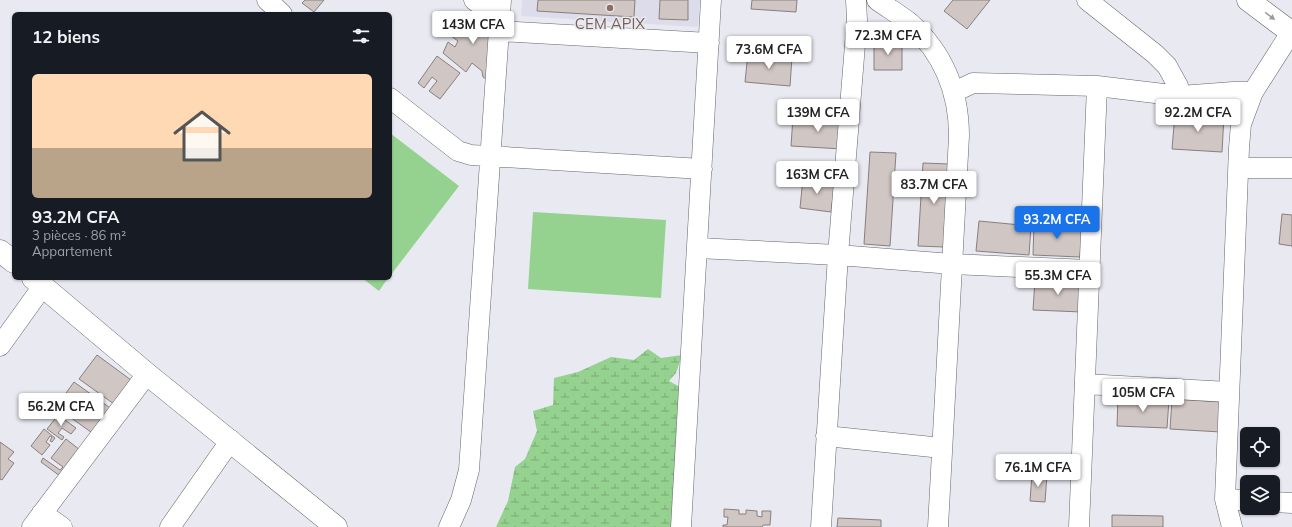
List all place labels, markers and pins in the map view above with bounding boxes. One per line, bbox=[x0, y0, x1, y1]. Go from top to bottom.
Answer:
marker: CEM APIX bbox=[605, 3, 615, 13]
pin: 143M CFA bbox=[432, 11, 514, 45]
place label: CEM APIX bbox=[575, 14, 645, 33]
pin: 72.3M CFA bbox=[842, 22, 934, 56]
pin: 73.6M CFA bbox=[723, 36, 815, 70]
pin: 139M CFA bbox=[777, 99, 859, 133]
pin: 92.2M CFA bbox=[1152, 99, 1244, 133]
pin: 163M CFA bbox=[776, 161, 858, 195]
pin: 83.7M CFA bbox=[888, 171, 980, 205]
pin: 93.2M CFA bbox=[1011, 206, 1103, 240]
pin: 55.3M CFA bbox=[1012, 262, 1104, 296]
pin: 105M CFA bbox=[1102, 379, 1184, 413]
pin: 56.2M CFA bbox=[15, 393, 107, 427]
pin: 76.1M CFA bbox=[992, 454, 1084, 488]

